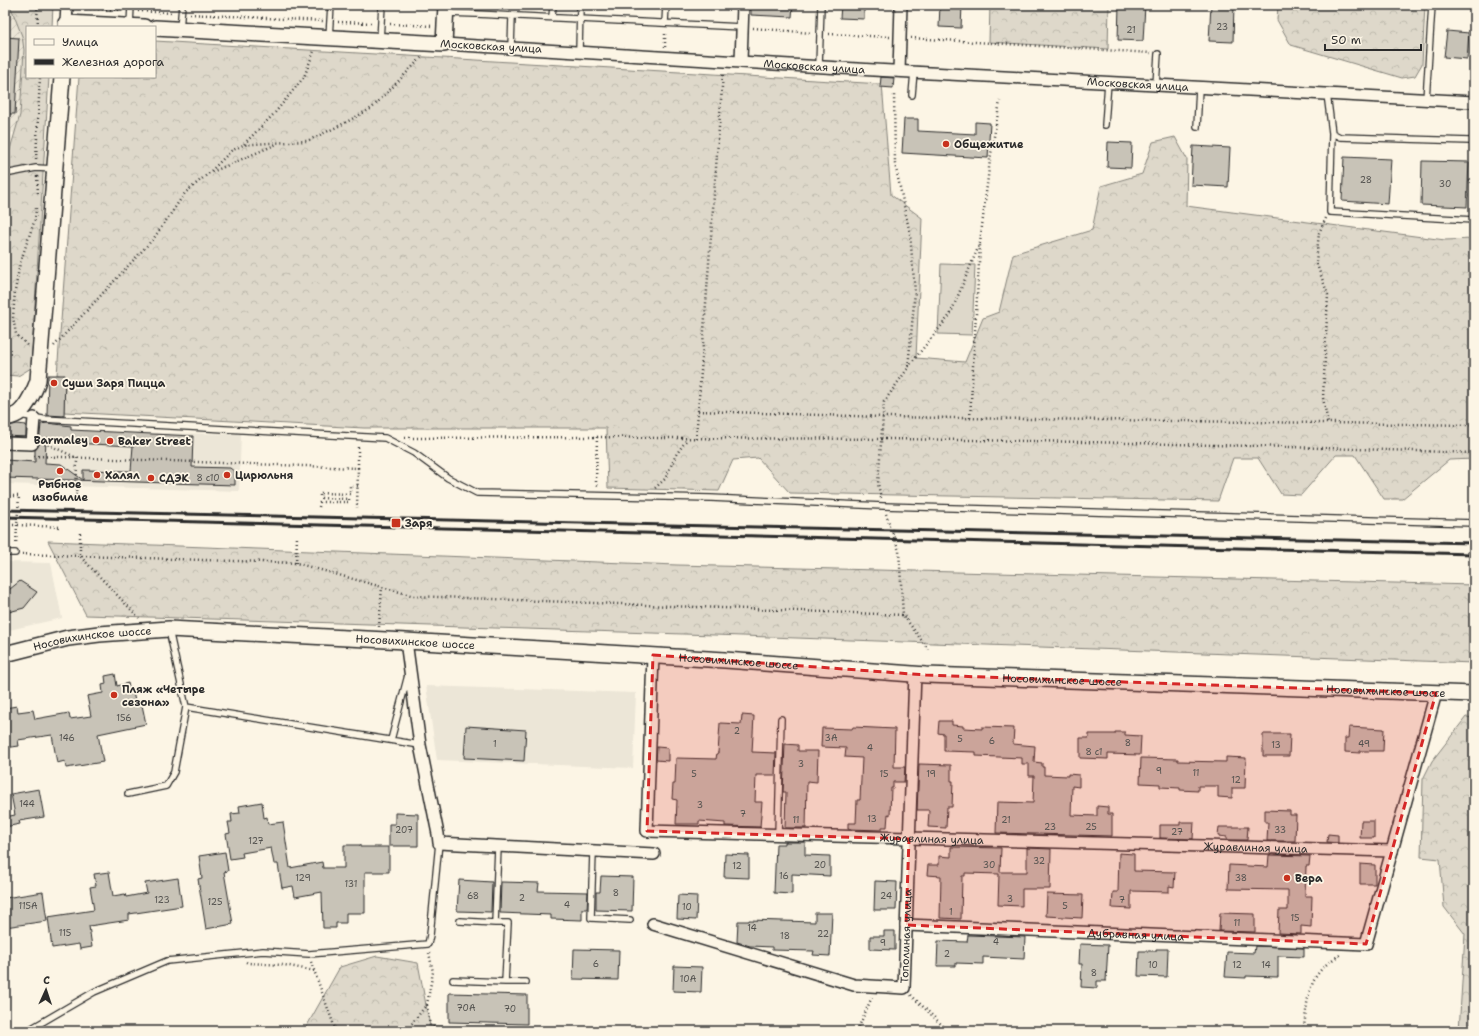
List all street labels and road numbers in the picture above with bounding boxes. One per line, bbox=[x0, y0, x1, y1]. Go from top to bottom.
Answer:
street label: Московская улица bbox=[440, 36, 542, 57]
street label: Московская улица bbox=[763, 56, 866, 77]
street label: Московская улица bbox=[1087, 74, 1189, 95]
street label: Носовихинское шоссе bbox=[31, 623, 152, 655]
street label: Носовихинское шоссе bbox=[355, 631, 475, 653]
street label: Носовихинское шоссе bbox=[678, 650, 799, 673]
street label: Носовихинское шоссе bbox=[1002, 671, 1122, 690]
street label: Носовихинское шоссе bbox=[1326, 682, 1446, 701]
street label: Журавлиная улица bbox=[880, 830, 984, 848]
street label: Журавлиная улица bbox=[1203, 839, 1308, 857]
street label: Тополиная улица bbox=[897, 889, 915, 984]
street label: Дубравная улица bbox=[1087, 926, 1185, 944]

